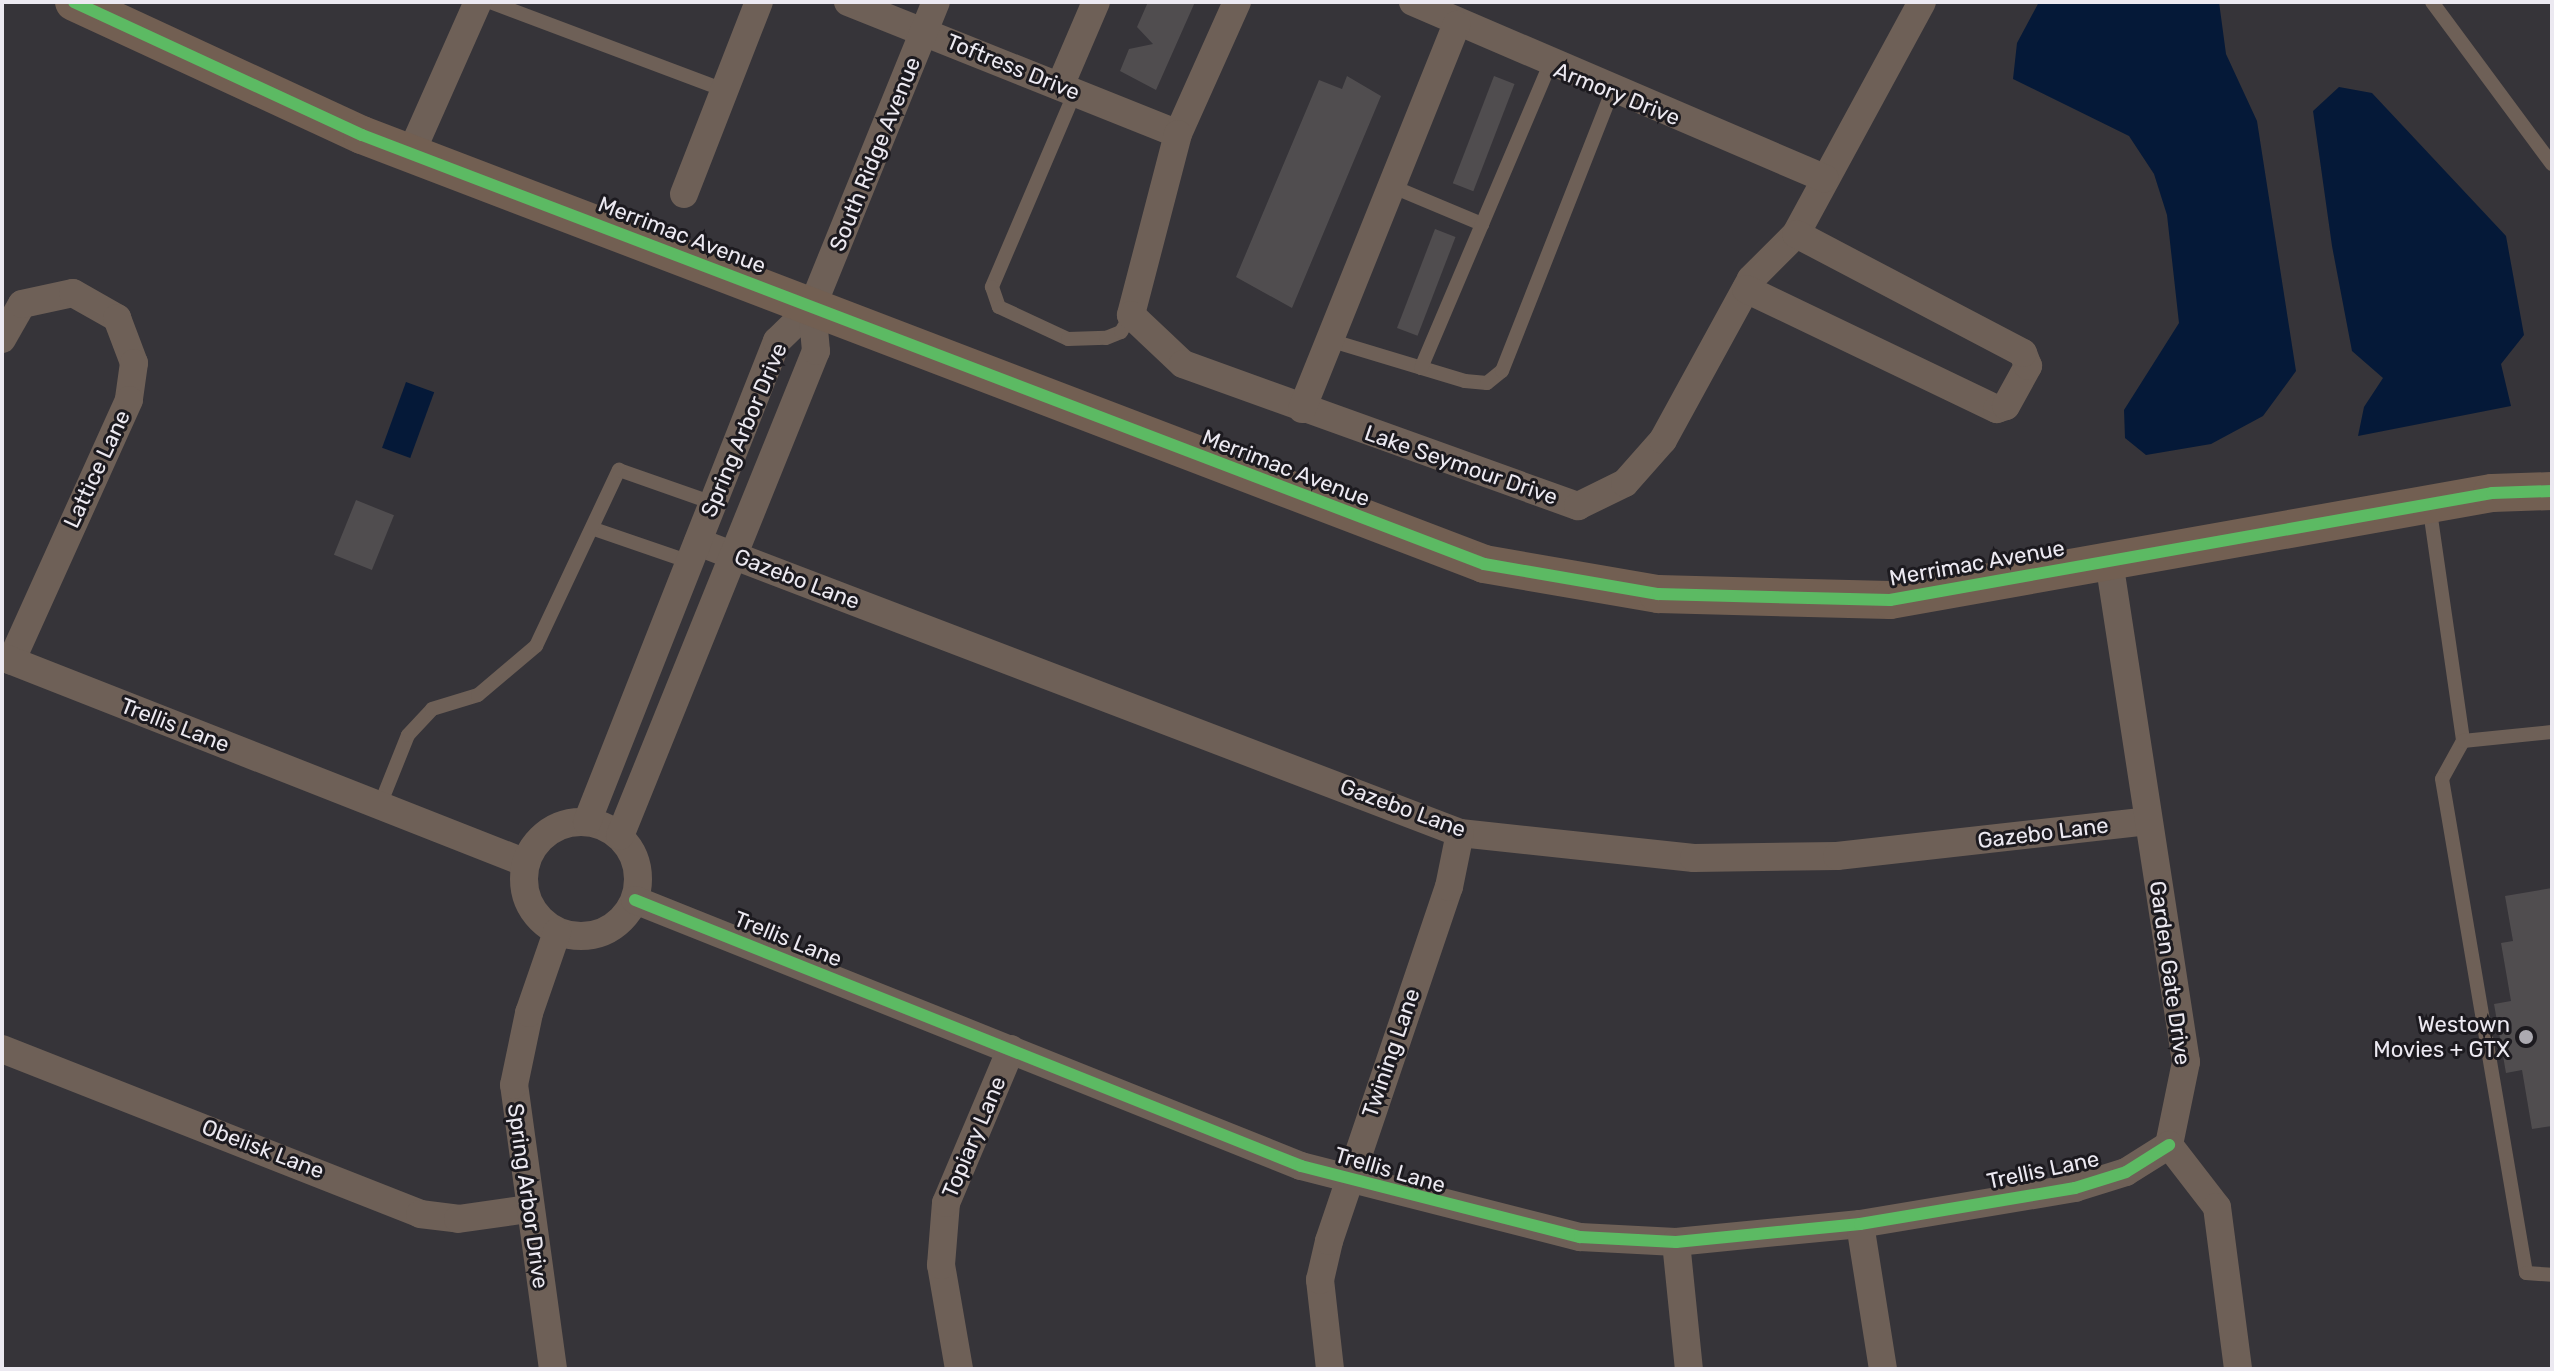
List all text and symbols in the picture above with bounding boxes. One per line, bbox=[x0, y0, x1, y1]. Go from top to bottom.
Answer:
street label: Toftress Drive bbox=[942, 28, 1084, 106]
street label: South Ridge Avenue bbox=[824, 53, 926, 255]
street label: Armory Drive bbox=[1550, 57, 1684, 131]
street label: Merrimac Avenue bbox=[594, 191, 770, 279]
street label: Spring Arbor Drive bbox=[695, 338, 793, 522]
street label: Lattice Lane bbox=[58, 406, 136, 532]
street label: Lake Seymour Drive bbox=[1361, 419, 1561, 511]
street label: Merrimac Avenue bbox=[1198, 424, 1374, 512]
street label: Merrimac Avenue bbox=[1887, 535, 2067, 591]
street label: Gazebo Lane bbox=[731, 543, 863, 615]
street label: Trellis Lane bbox=[117, 692, 233, 758]
street label: Gazebo Lane bbox=[1337, 773, 1469, 843]
street label: Gazebo Lane bbox=[1976, 812, 2110, 854]
street label: Garden Gate Drive bbox=[2144, 879, 2196, 1067]
street label: Trellis Lane bbox=[730, 905, 846, 973]
street label: Twining Lane bbox=[1357, 985, 1425, 1121]
place label: Westown Movies + GTX bbox=[2373, 1011, 2510, 1062]
marker: Westown Movies + GTX bbox=[2517, 1028, 2535, 1046]
street label: Topiary Lane bbox=[936, 1072, 1012, 1202]
street label: Spring Arbor Drive bbox=[502, 1101, 554, 1291]
street label: Obelisk Lane bbox=[198, 1114, 328, 1184]
street label: Trellis Lane bbox=[1331, 1142, 1449, 1198]
street label: Trellis Lane bbox=[1984, 1145, 2102, 1195]

